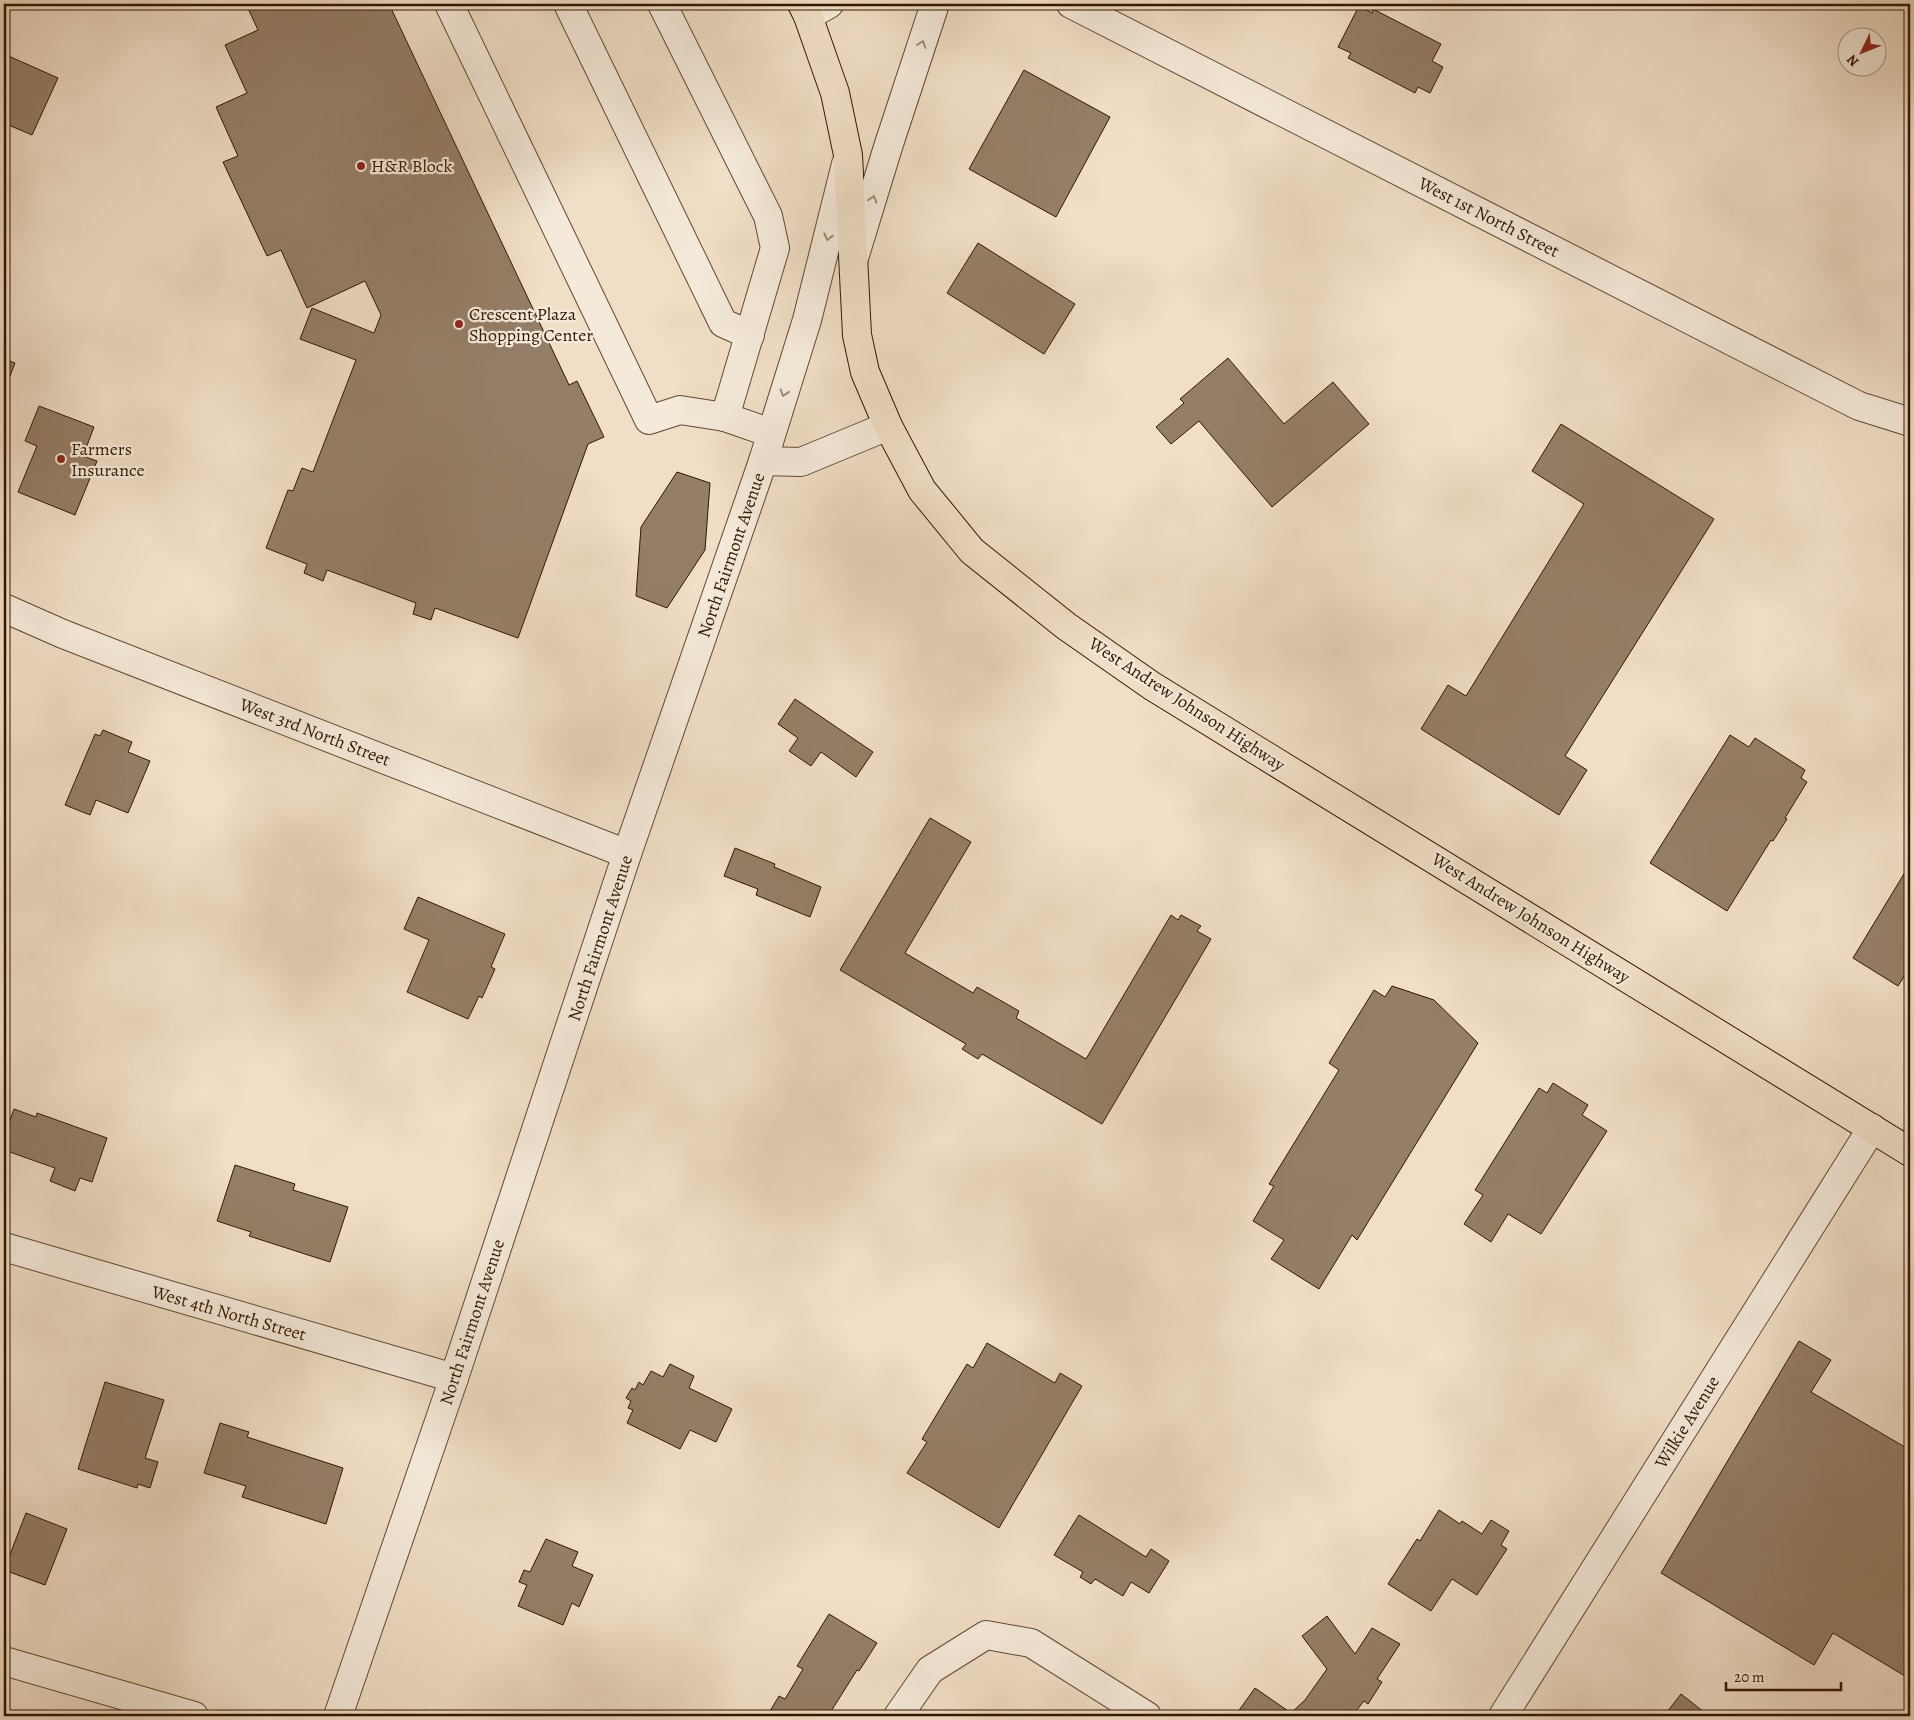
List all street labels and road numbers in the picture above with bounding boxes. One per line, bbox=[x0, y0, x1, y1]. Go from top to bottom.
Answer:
street label: West 1st North Street bbox=[1414, 171, 1564, 263]
street label: North Fairmont Avenue bbox=[691, 469, 771, 641]
street label: West Andrew Johnson Highway bbox=[1083, 631, 1291, 777]
street label: West 3rd North Street bbox=[235, 692, 394, 772]
street label: West Andrew Johnson Highway bbox=[1427, 847, 1635, 989]
street label: North Fairmont Avenue bbox=[562, 852, 638, 1024]
street label: North Fairmont Avenue bbox=[434, 1236, 510, 1408]
street label: West 4th North Street bbox=[148, 1279, 309, 1347]
street label: Wilkie Avenue bbox=[1649, 1371, 1725, 1474]

